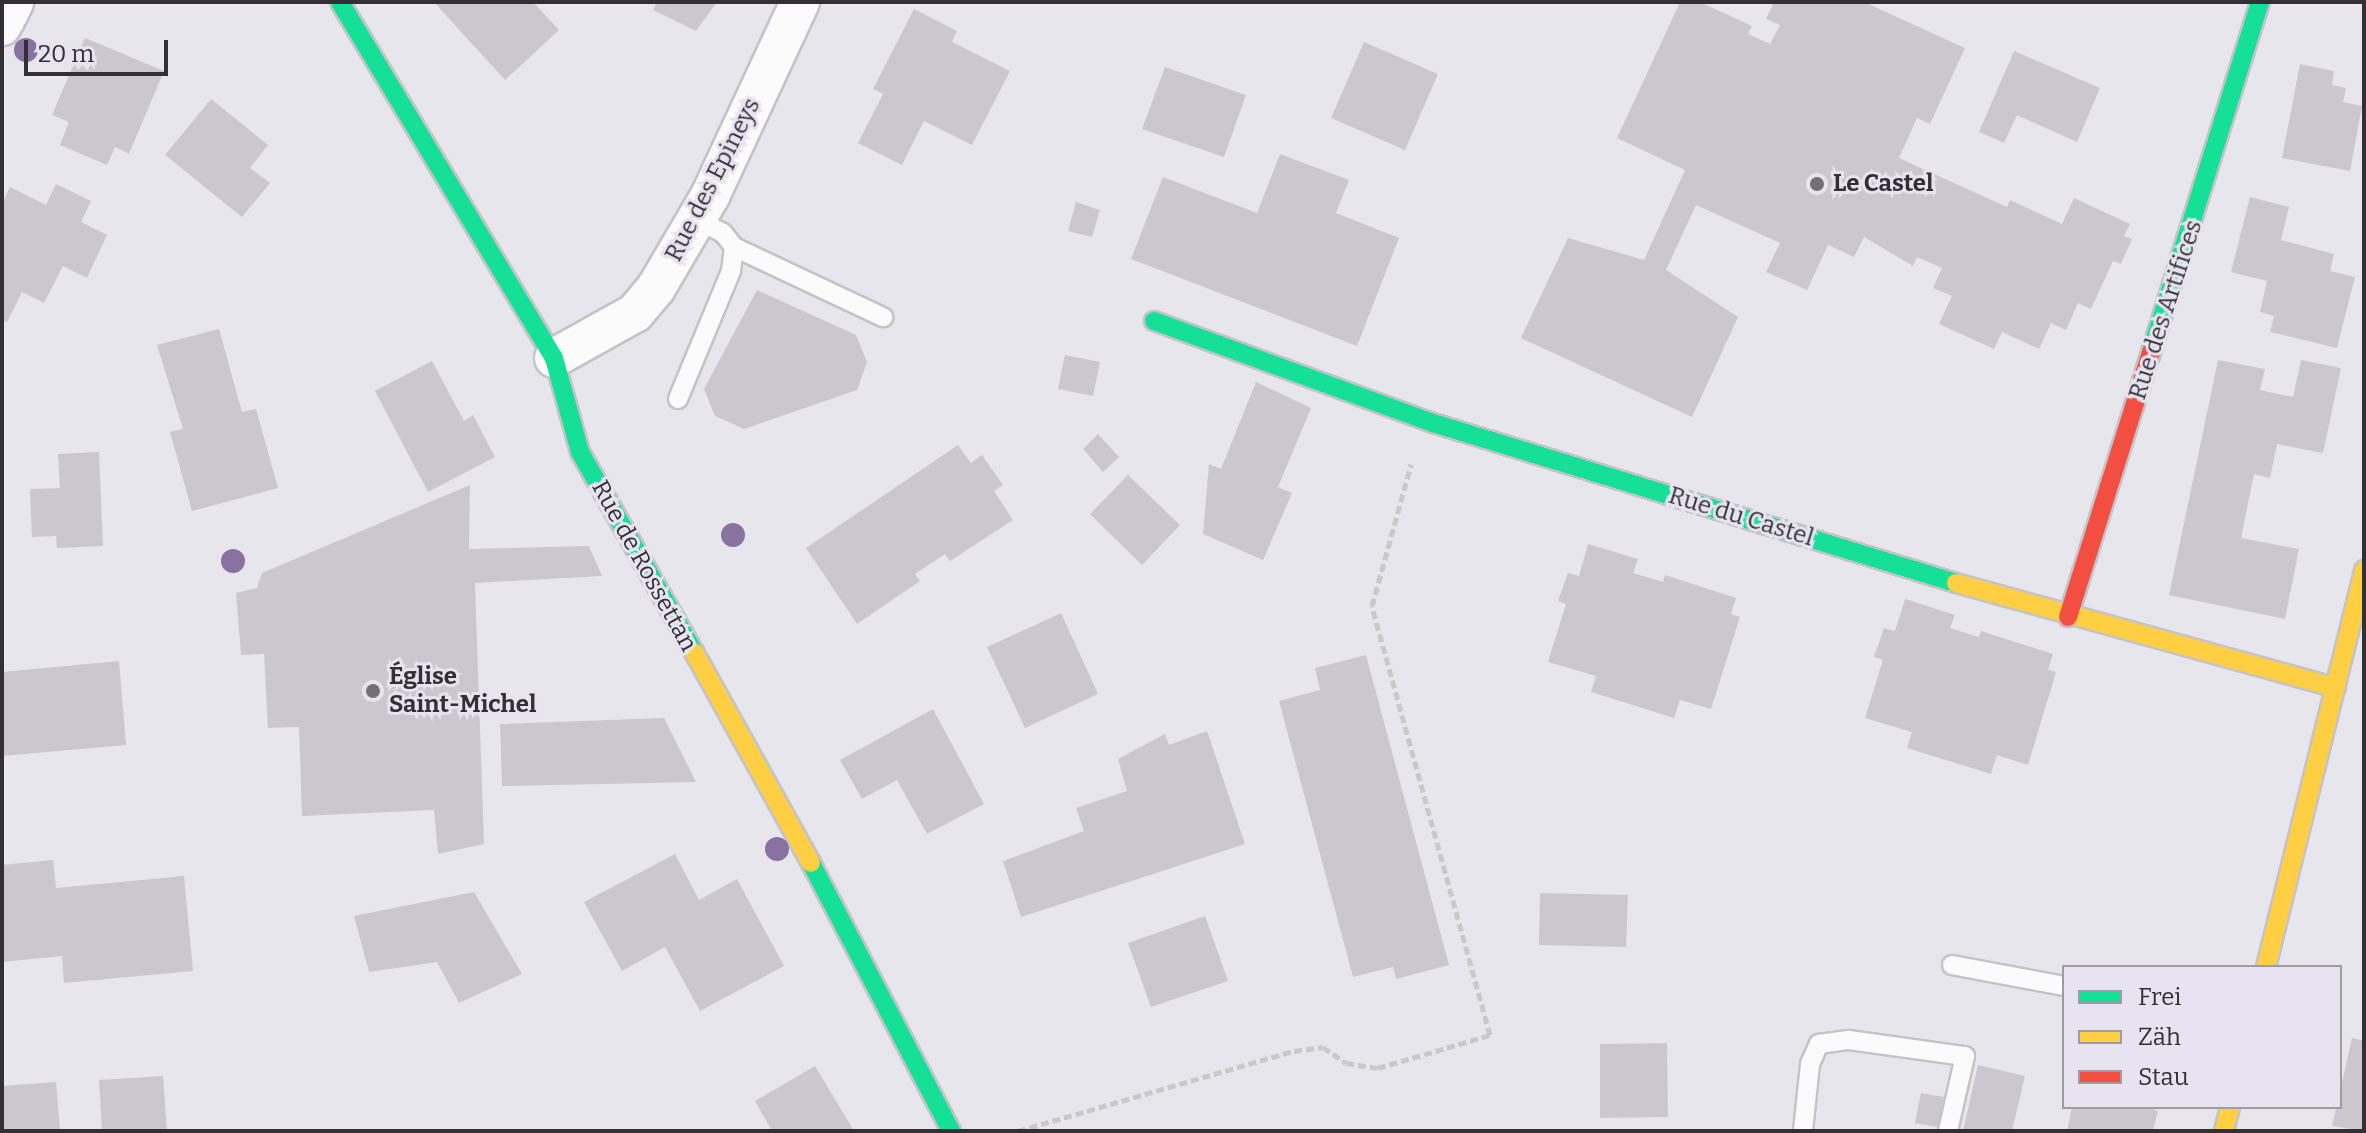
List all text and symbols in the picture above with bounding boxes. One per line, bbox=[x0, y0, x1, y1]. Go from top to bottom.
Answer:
scale bar bbox=[28, 24, 172, 74]
text: 20 m bbox=[38, 40, 94, 68]
street label: Rue des Epineys bbox=[659, 94, 767, 266]
place label: Le Castel bbox=[1833, 170, 1933, 198]
marker: Le Castel bbox=[1808, 175, 1826, 193]
street label: Rue des Artifices bbox=[2123, 217, 2209, 403]
street label: Rue de Rossettan bbox=[585, 476, 703, 656]
street label: Rue du Castel bbox=[1665, 481, 1817, 553]
place label: Église Saint-Michel bbox=[389, 663, 536, 719]
marker: Église Saint-Michel bbox=[364, 682, 382, 700]
legend bbox=[2062, 965, 2342, 1109]
text: Frei bbox=[2138, 983, 2181, 1011]
text: Zäh bbox=[2138, 1023, 2181, 1051]
text: Stau bbox=[2138, 1063, 2189, 1091]

